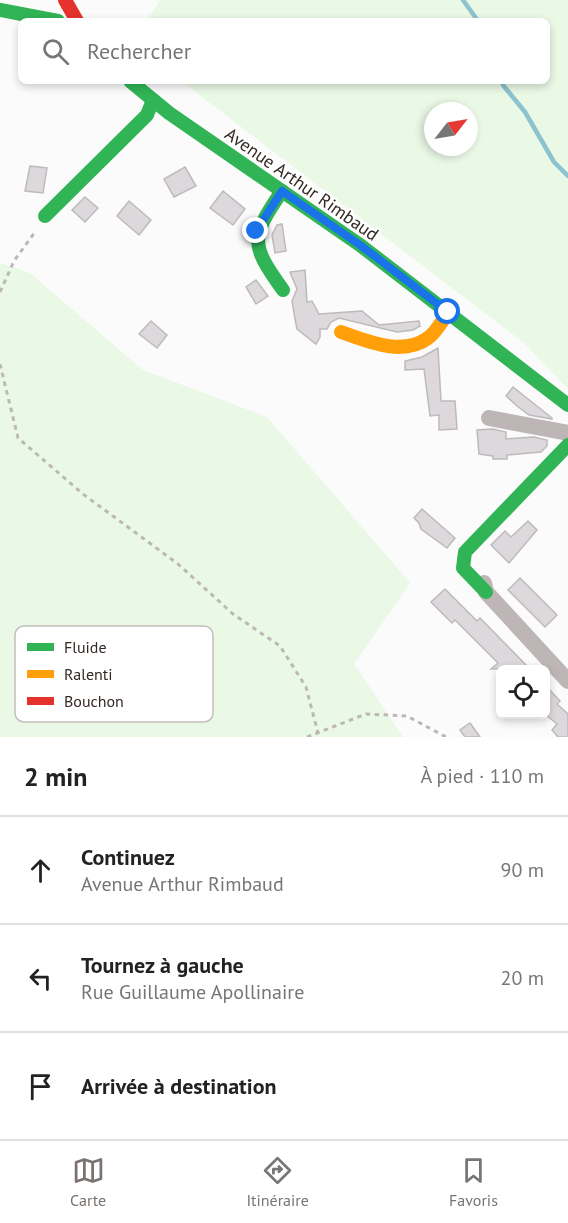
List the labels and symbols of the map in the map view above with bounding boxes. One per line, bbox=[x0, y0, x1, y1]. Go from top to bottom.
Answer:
north arrow bbox=[424, 102, 478, 156]
street label: Avenue Arthur Rimbaud bbox=[221, 122, 383, 246]
route end bbox=[242, 217, 268, 243]
route start bbox=[434, 298, 460, 324]
legend bbox=[15, 626, 213, 722]
text: Fluide bbox=[64, 637, 107, 657]
text: Ralenti bbox=[64, 664, 113, 684]
text: Bouchon bbox=[64, 691, 124, 711]

